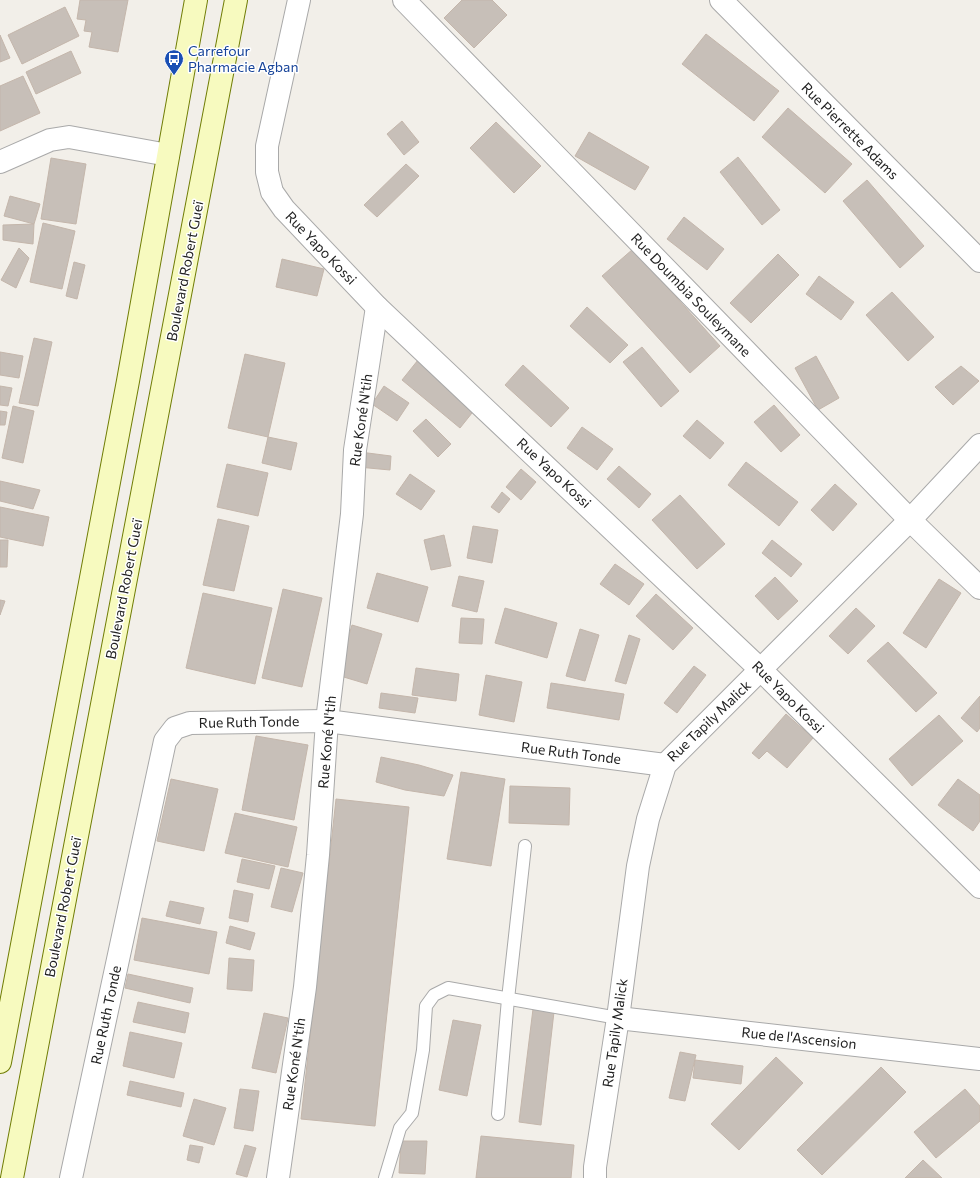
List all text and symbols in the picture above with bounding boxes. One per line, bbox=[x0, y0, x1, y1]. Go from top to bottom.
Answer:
place label: Carrefour Pharmacie Agban bbox=[188, 42, 298, 75]
bus stop icon: Carrefour Pharmacie Agban bbox=[163, 48, 185, 76]
street label: Rue Pierrette Adams bbox=[798, 79, 902, 183]
street label: Boulevard Robert Gueï bbox=[163, 199, 207, 342]
street label: Rue Yapo Kossi bbox=[282, 208, 360, 288]
street label: Rue Doumbia Souleymane bbox=[628, 229, 755, 360]
street label: Rue Koné N'tih bbox=[346, 373, 375, 467]
street label: Rue Yapo Kossi bbox=[514, 434, 595, 511]
street label: Boulevard Robert Gueï bbox=[102, 517, 146, 660]
street label: Rue Yapo Kossi bbox=[749, 657, 828, 736]
street label: Rue Tapily Malick bbox=[663, 676, 754, 765]
street label: Rue Koné N'tih bbox=[314, 695, 339, 789]
street label: Rue Ruth Tonde bbox=[199, 712, 299, 731]
street label: Rue Ruth Tonde bbox=[520, 738, 622, 767]
street label: Boulevard Robert Gueï bbox=[41, 835, 85, 978]
street label: Rue Ruth Tonde bbox=[87, 964, 124, 1066]
street label: Rue Tapily Malick bbox=[598, 977, 631, 1089]
street label: Rue Koné N'tih bbox=[279, 1017, 308, 1111]
street label: Rue de l'Ascension bbox=[741, 1023, 857, 1052]

